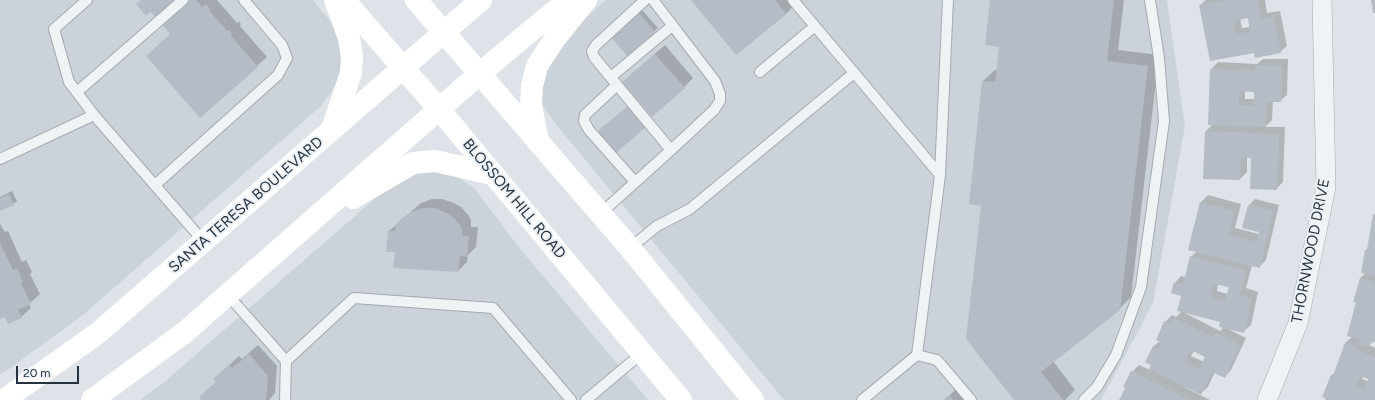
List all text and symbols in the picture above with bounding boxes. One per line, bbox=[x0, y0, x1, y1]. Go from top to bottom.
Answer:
street label: SANTA TERESA BOULEVARD bbox=[165, 133, 327, 277]
street label: BLOSSOM HILL ROAD bbox=[459, 135, 569, 263]
street label: THORNWOOD DRIVE bbox=[1288, 177, 1334, 325]
scale bar bbox=[18, 358, 81, 384]
text: 20 m bbox=[23, 366, 51, 380]

